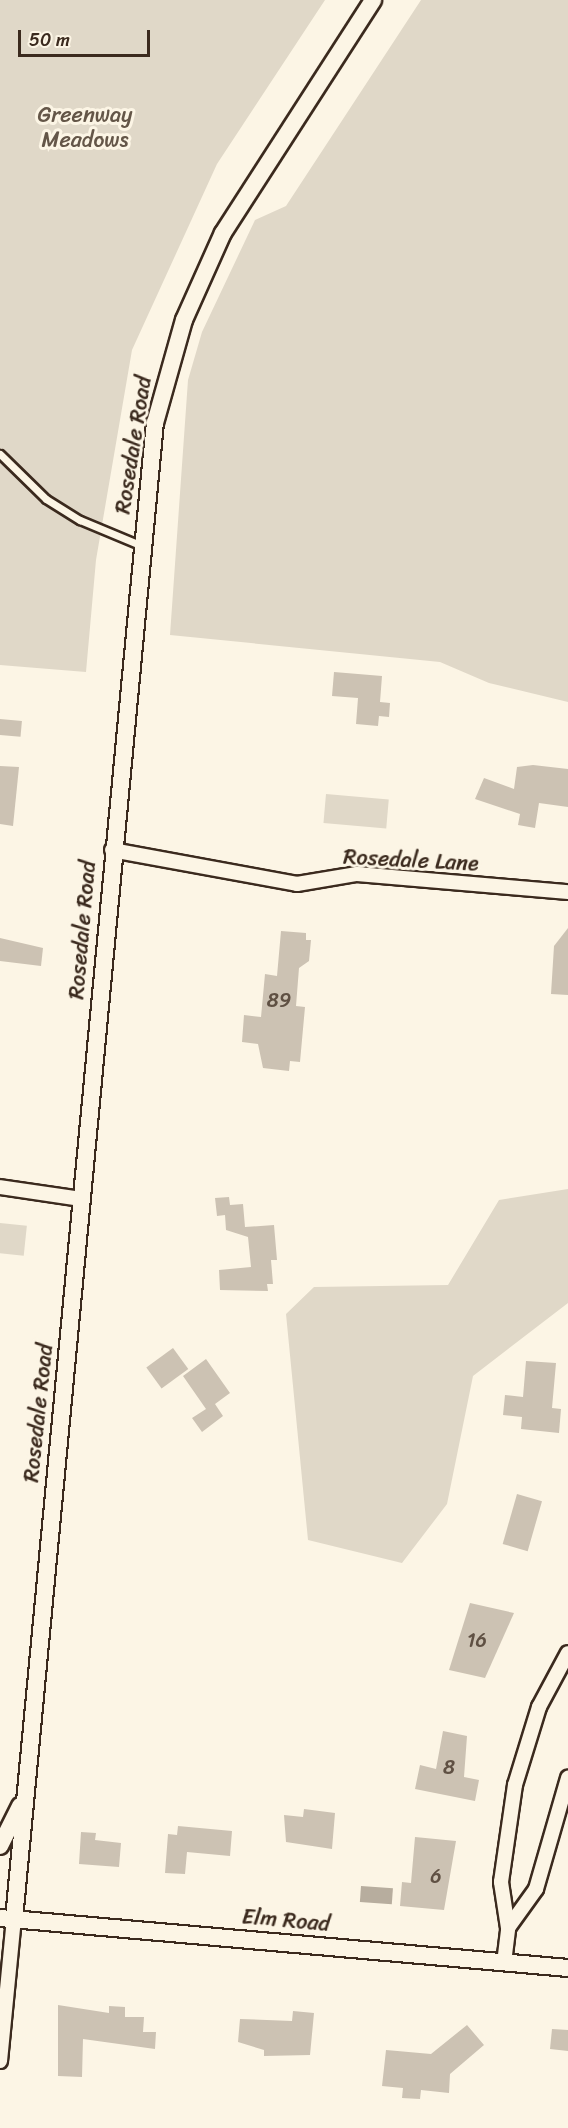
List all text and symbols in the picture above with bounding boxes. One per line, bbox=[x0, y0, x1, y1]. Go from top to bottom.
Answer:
scale bar bbox=[21, 18, 153, 56]
text: 50 m bbox=[29, 24, 70, 56]
park label: Greenway Meadows bbox=[38, 101, 132, 152]
street label: Rosedale Road bbox=[109, 374, 157, 516]
street label: Rosedale Lane bbox=[342, 843, 480, 877]
street label: Rosedale Road bbox=[63, 860, 101, 1000]
house number: 89 bbox=[267, 988, 291, 1012]
street label: Rosedale Road bbox=[18, 1342, 58, 1484]
house number: 16 bbox=[467, 1628, 487, 1652]
house number: 8 bbox=[443, 1755, 455, 1779]
house number: 6 bbox=[430, 1864, 442, 1888]
street label: Elm Road bbox=[241, 1903, 331, 1937]

